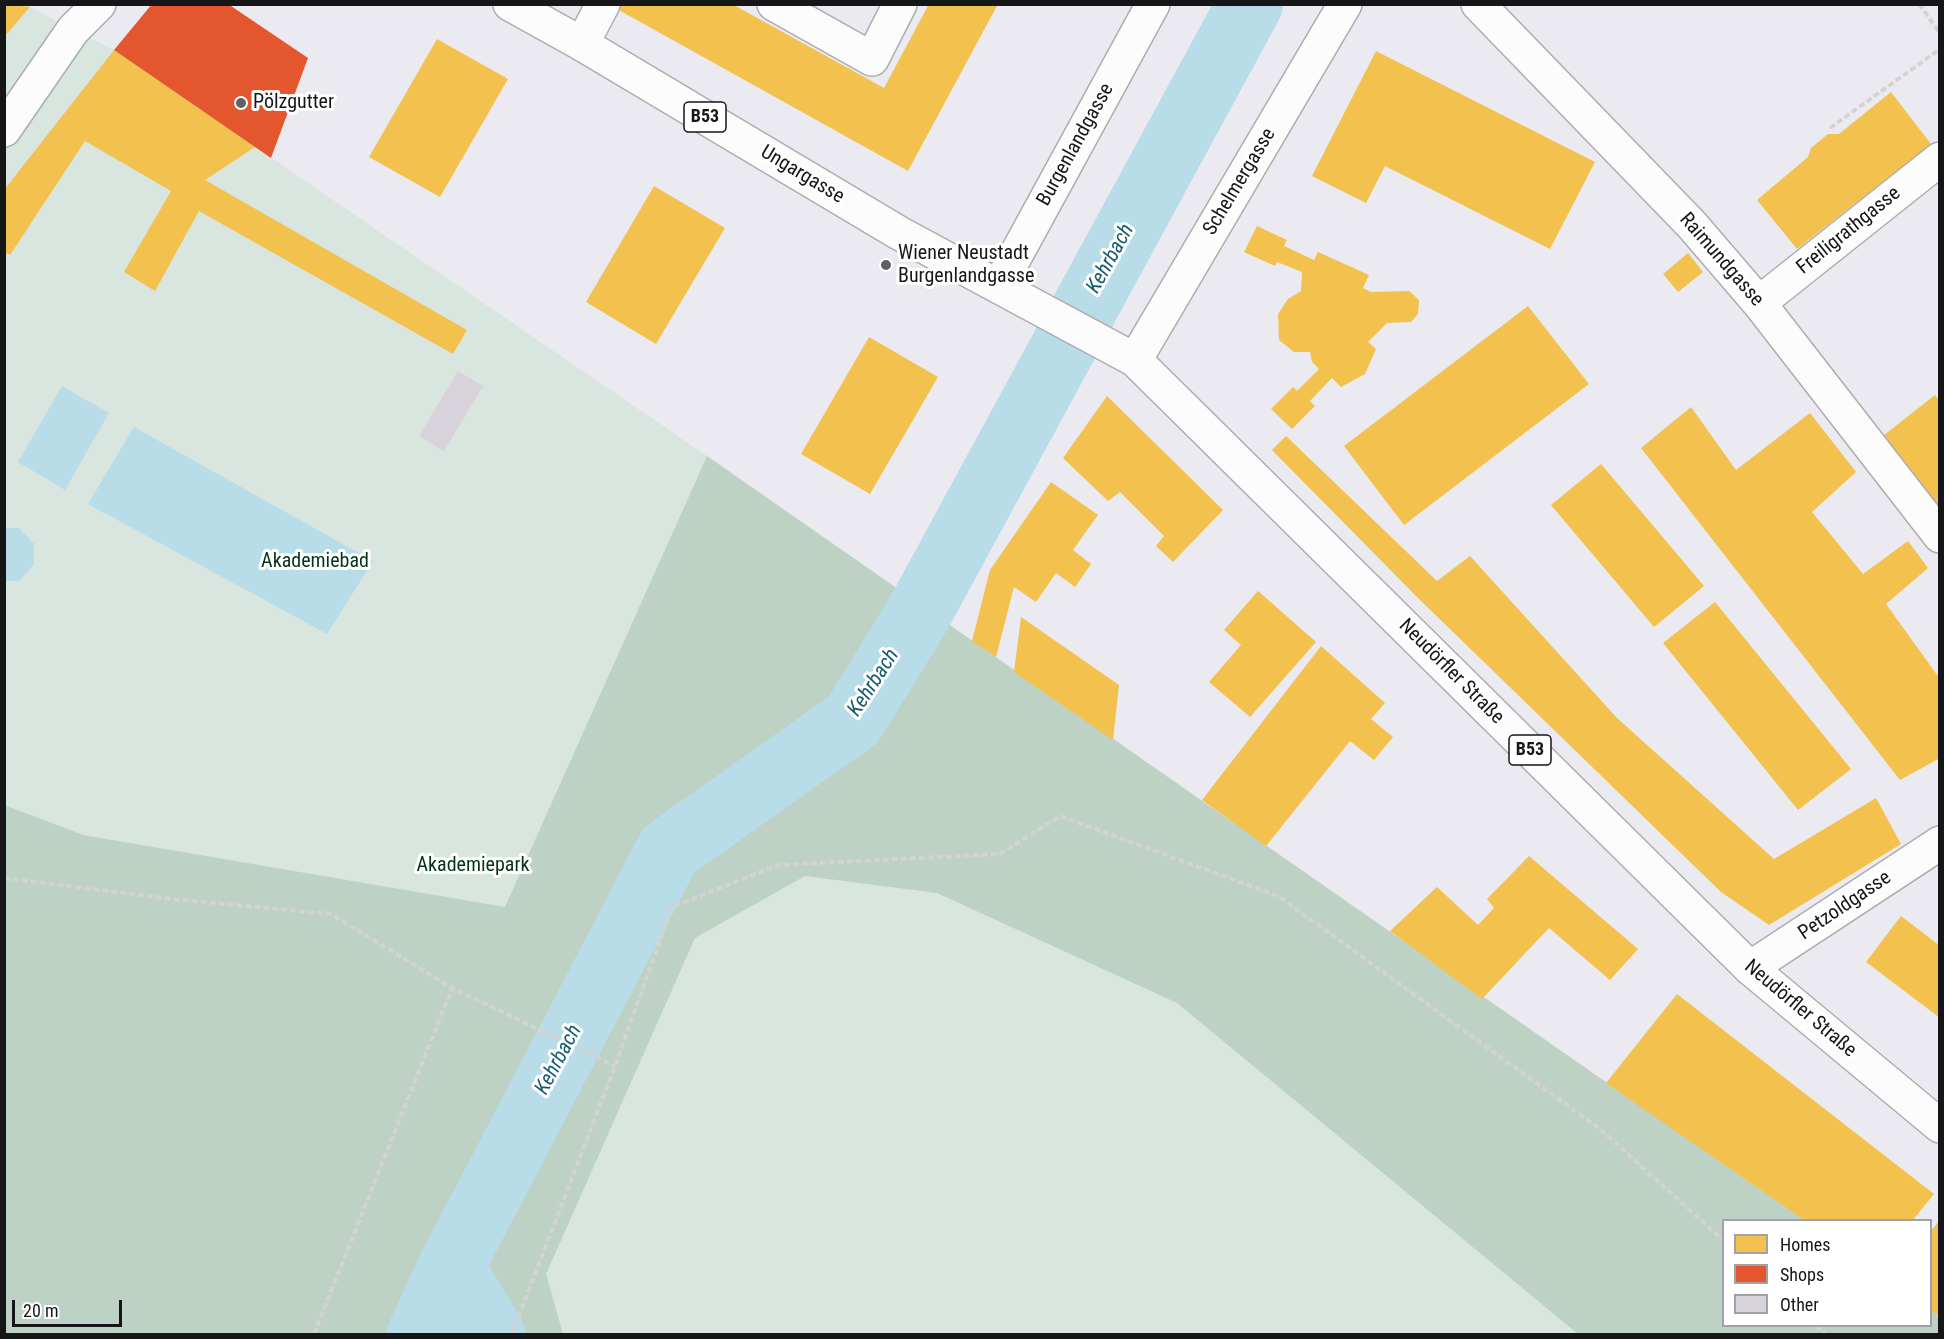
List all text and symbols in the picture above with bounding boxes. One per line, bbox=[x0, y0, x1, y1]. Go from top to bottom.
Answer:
street label: Burgenlandgasse bbox=[1032, 80, 1120, 210]
place label: Pölzgutter bbox=[253, 91, 334, 115]
marker: Pölzgutter bbox=[234, 96, 248, 110]
road number: B53 bbox=[684, 102, 726, 132]
street label: Schelmergasse bbox=[1199, 124, 1281, 240]
street label: Ungargasse bbox=[756, 141, 848, 209]
street label: Freiligrathgasse bbox=[1792, 182, 1906, 280]
street label: Raimundgasse bbox=[1674, 208, 1768, 312]
water label: Kehrbach bbox=[1082, 220, 1140, 298]
place label: Wiener Neustadt Burgenlandgasse bbox=[898, 242, 1034, 289]
marker: Wiener Neustadt Burgenlandgasse bbox=[879, 258, 893, 272]
park label: Akademiebad bbox=[261, 550, 369, 574]
street label: Neudörfler Straße bbox=[1393, 614, 1509, 730]
water label: Kehrbach bbox=[843, 644, 905, 722]
road number: B53 bbox=[1509, 735, 1551, 765]
park label: Akademiepark bbox=[417, 854, 529, 878]
street label: Petzoldgasse bbox=[1794, 866, 1896, 946]
street label: Neudörfler Straße bbox=[1739, 955, 1861, 1063]
water label: Kehrbach bbox=[530, 1021, 588, 1099]
legend bbox=[1722, 1219, 1932, 1327]
text: Homes bbox=[1780, 1234, 1830, 1255]
text: Shops bbox=[1780, 1264, 1824, 1285]
scale bar bbox=[15, 1288, 124, 1326]
text: Other bbox=[1780, 1294, 1819, 1315]
text: 20 m bbox=[23, 1300, 58, 1321]

